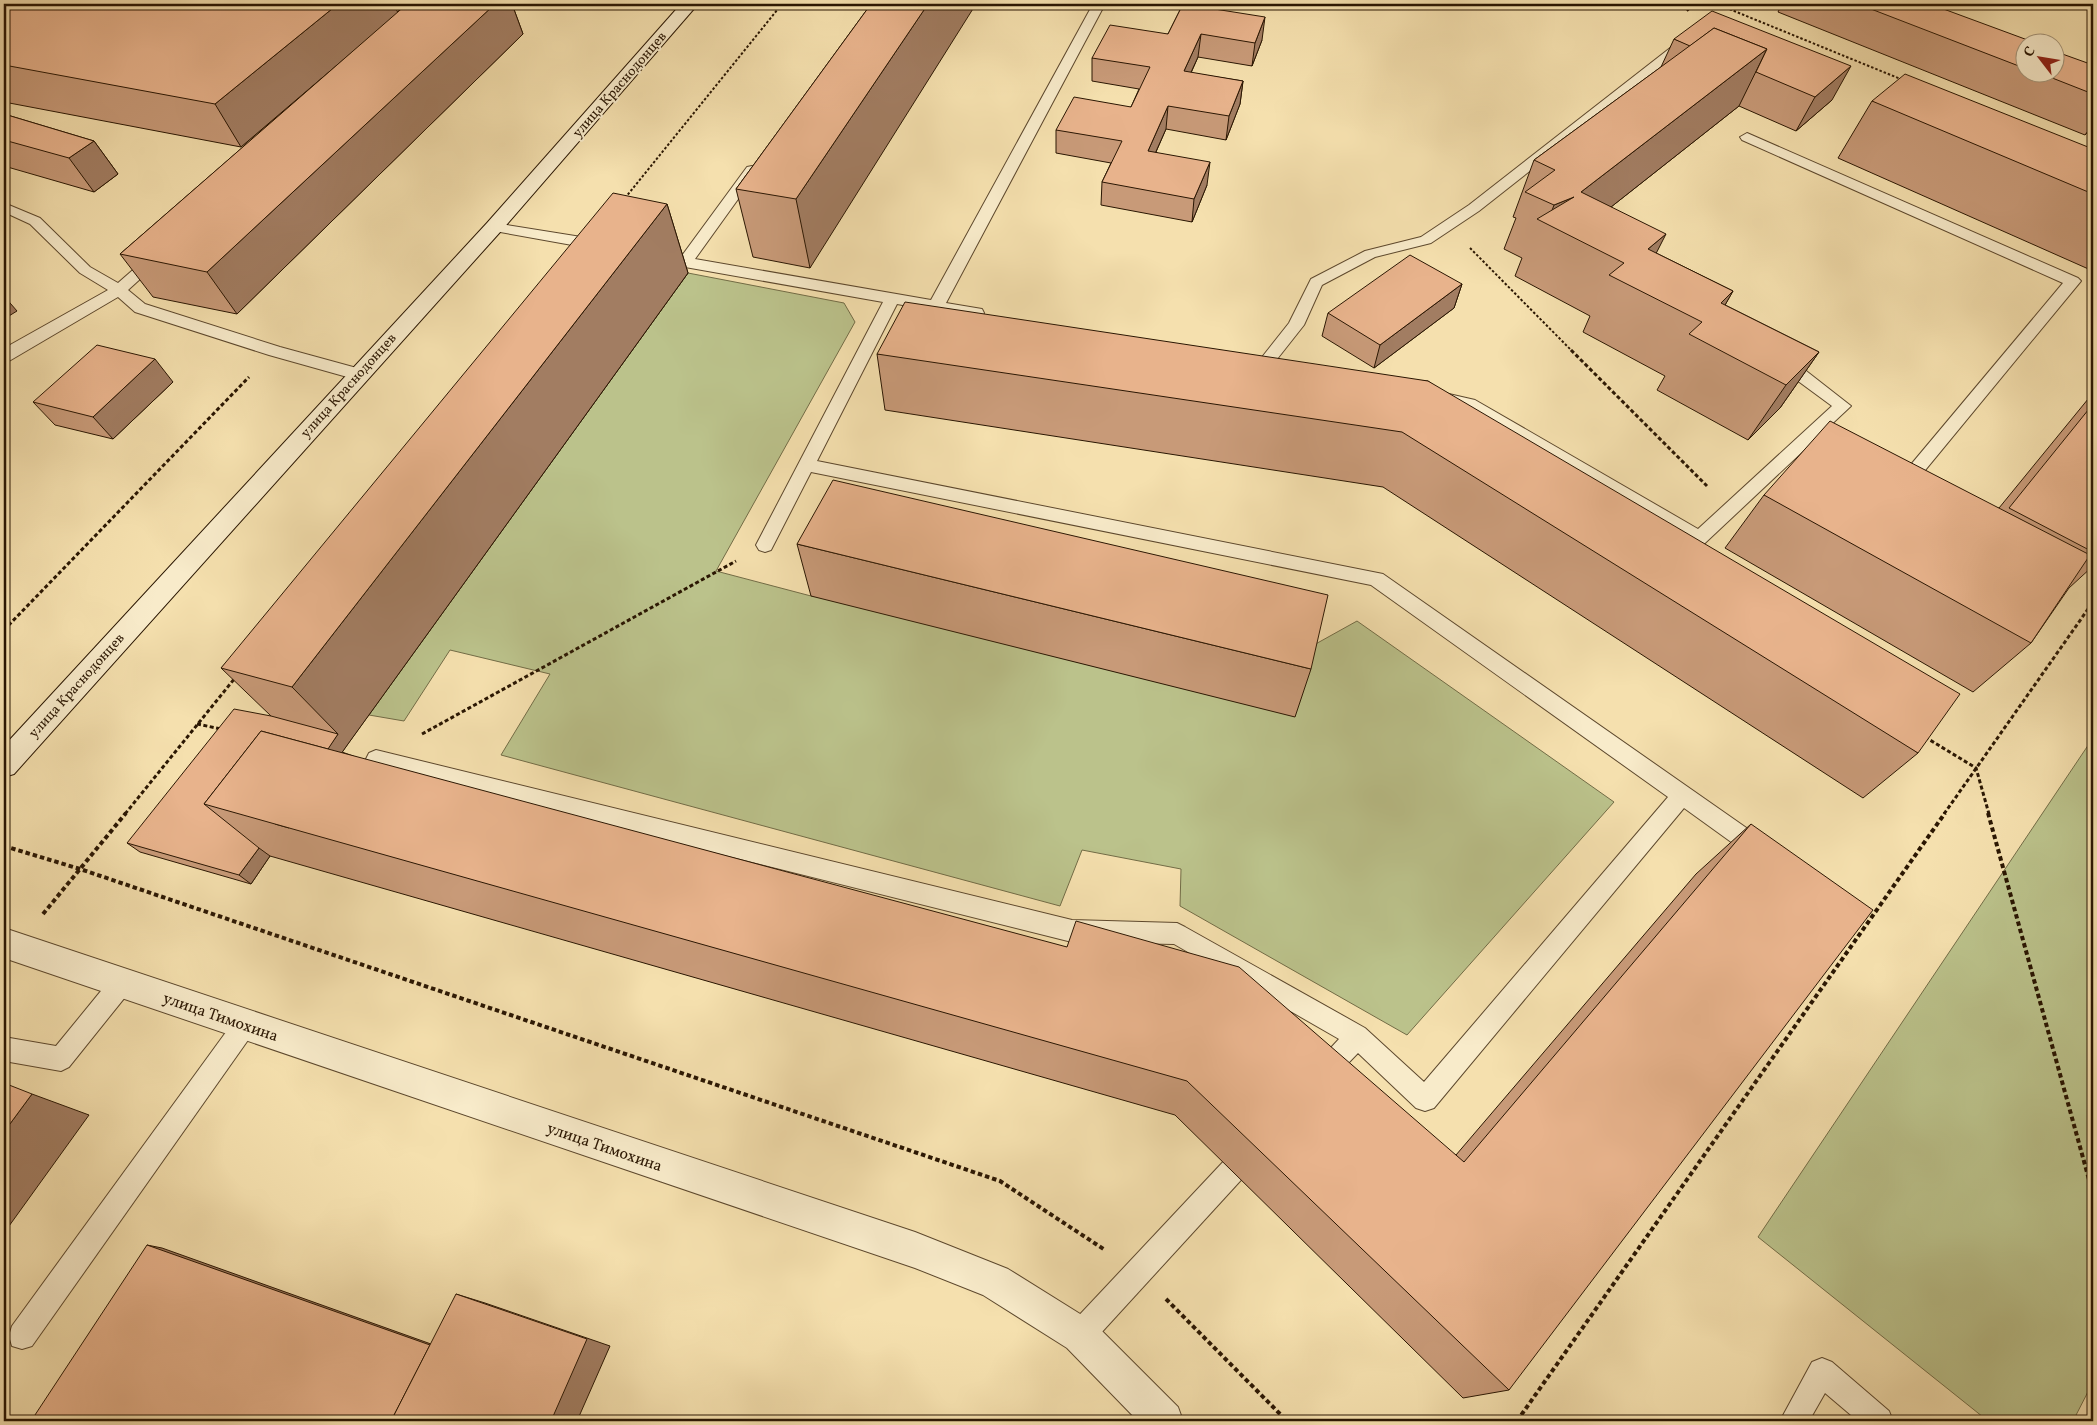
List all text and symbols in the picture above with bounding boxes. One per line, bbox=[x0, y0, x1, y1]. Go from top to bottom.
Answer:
street label: улица Краснодонцев bbox=[569, 28, 672, 142]
north arrow bbox=[2014, 32, 2064, 82]
text: С bbox=[2020, 43, 2041, 61]
street label: улица Краснодонцев bbox=[297, 330, 401, 442]
street label: улица Краснодонцев bbox=[25, 630, 129, 742]
street label: улица Тимохина bbox=[160, 988, 281, 1048]
street label: улица Тимохина bbox=[544, 1118, 665, 1178]

